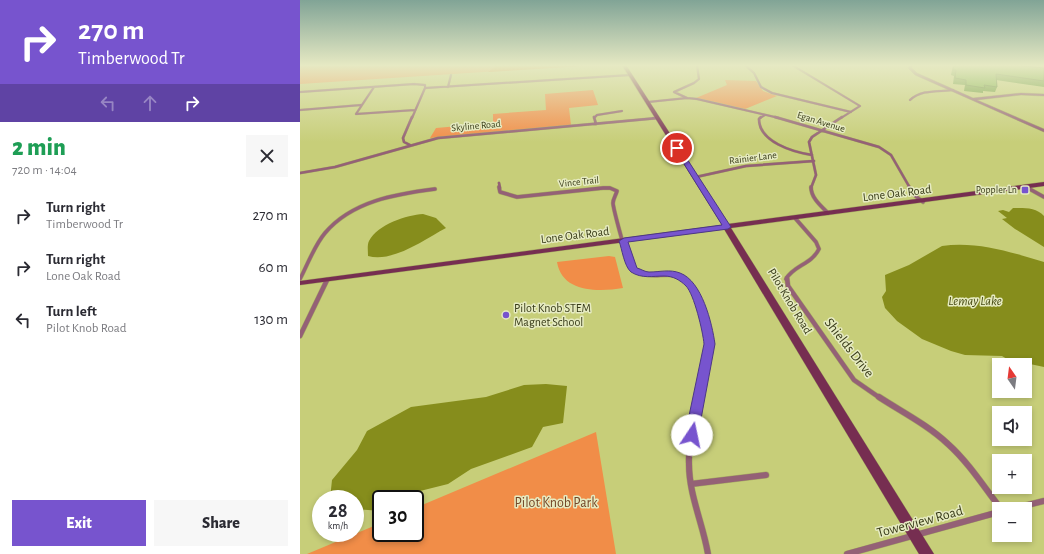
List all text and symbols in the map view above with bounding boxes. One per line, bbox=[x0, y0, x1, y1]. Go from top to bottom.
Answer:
icon: right bbox=[12, 16, 64, 68]
text: 270 m bbox=[78, 17, 145, 45]
text: Timberwood Tr bbox=[78, 50, 185, 68]
icon: left bbox=[97, 92, 119, 114]
icon: ahead bbox=[139, 92, 161, 114]
icon: right bbox=[181, 92, 203, 114]
street label: Egan Avenue bbox=[796, 110, 847, 134]
street label: Skyline Road bbox=[451, 119, 501, 133]
pin bbox=[660, 131, 694, 165]
button: close bbox=[246, 135, 288, 177]
text: 2 min bbox=[12, 136, 66, 160]
icon: arrive bbox=[666, 137, 688, 159]
street label: Rainier Lane bbox=[729, 150, 778, 166]
text: 720 m · 14:04 bbox=[12, 164, 77, 177]
street label: Vince Trail bbox=[558, 175, 600, 189]
street label: Lone Oak Road bbox=[862, 183, 932, 203]
place label: Poppler Ln bbox=[976, 185, 1017, 195]
marker: Poppler Ln bbox=[1020, 185, 1030, 195]
text: Turn right bbox=[46, 200, 105, 215]
icon: right bbox=[12, 205, 34, 227]
text: 270 m bbox=[253, 208, 288, 223]
text: Timberwood Tr bbox=[46, 218, 123, 231]
street label: Lone Oak Road bbox=[540, 225, 610, 245]
text: Turn right bbox=[46, 252, 105, 267]
icon: right bbox=[12, 257, 34, 279]
text: 60 m bbox=[259, 260, 288, 275]
street label: Pilot Knob Road bbox=[766, 266, 814, 336]
text: Lone Oak Road bbox=[46, 270, 121, 283]
water label: Lemay Lake bbox=[948, 295, 1002, 308]
place label: Pilot Knob STEM Magnet School bbox=[514, 302, 591, 328]
text: Turn left bbox=[46, 304, 97, 319]
icon: left bbox=[12, 309, 34, 331]
marker: Pilot Knob STEM Magnet School bbox=[501, 310, 511, 320]
text: 130 m bbox=[254, 312, 288, 327]
street label: Shields Drive bbox=[822, 316, 876, 380]
text: Pilot Knob Road bbox=[46, 322, 127, 335]
north arrow bbox=[992, 358, 1032, 398]
map controls bbox=[992, 358, 1032, 542]
button: sound bbox=[992, 406, 1032, 446]
position arrow bbox=[671, 414, 713, 456]
button: + bbox=[992, 454, 1032, 494]
speed limit sign: 30 bbox=[372, 490, 424, 542]
park label: Pilot Knob Park bbox=[514, 496, 598, 510]
button: Exit bbox=[12, 500, 146, 546]
button: Share bbox=[154, 500, 288, 546]
text: 28 bbox=[328, 501, 348, 521]
button: − bbox=[992, 502, 1032, 542]
street label: Towerview Road bbox=[876, 504, 964, 540]
text: km/h bbox=[328, 521, 348, 531]

